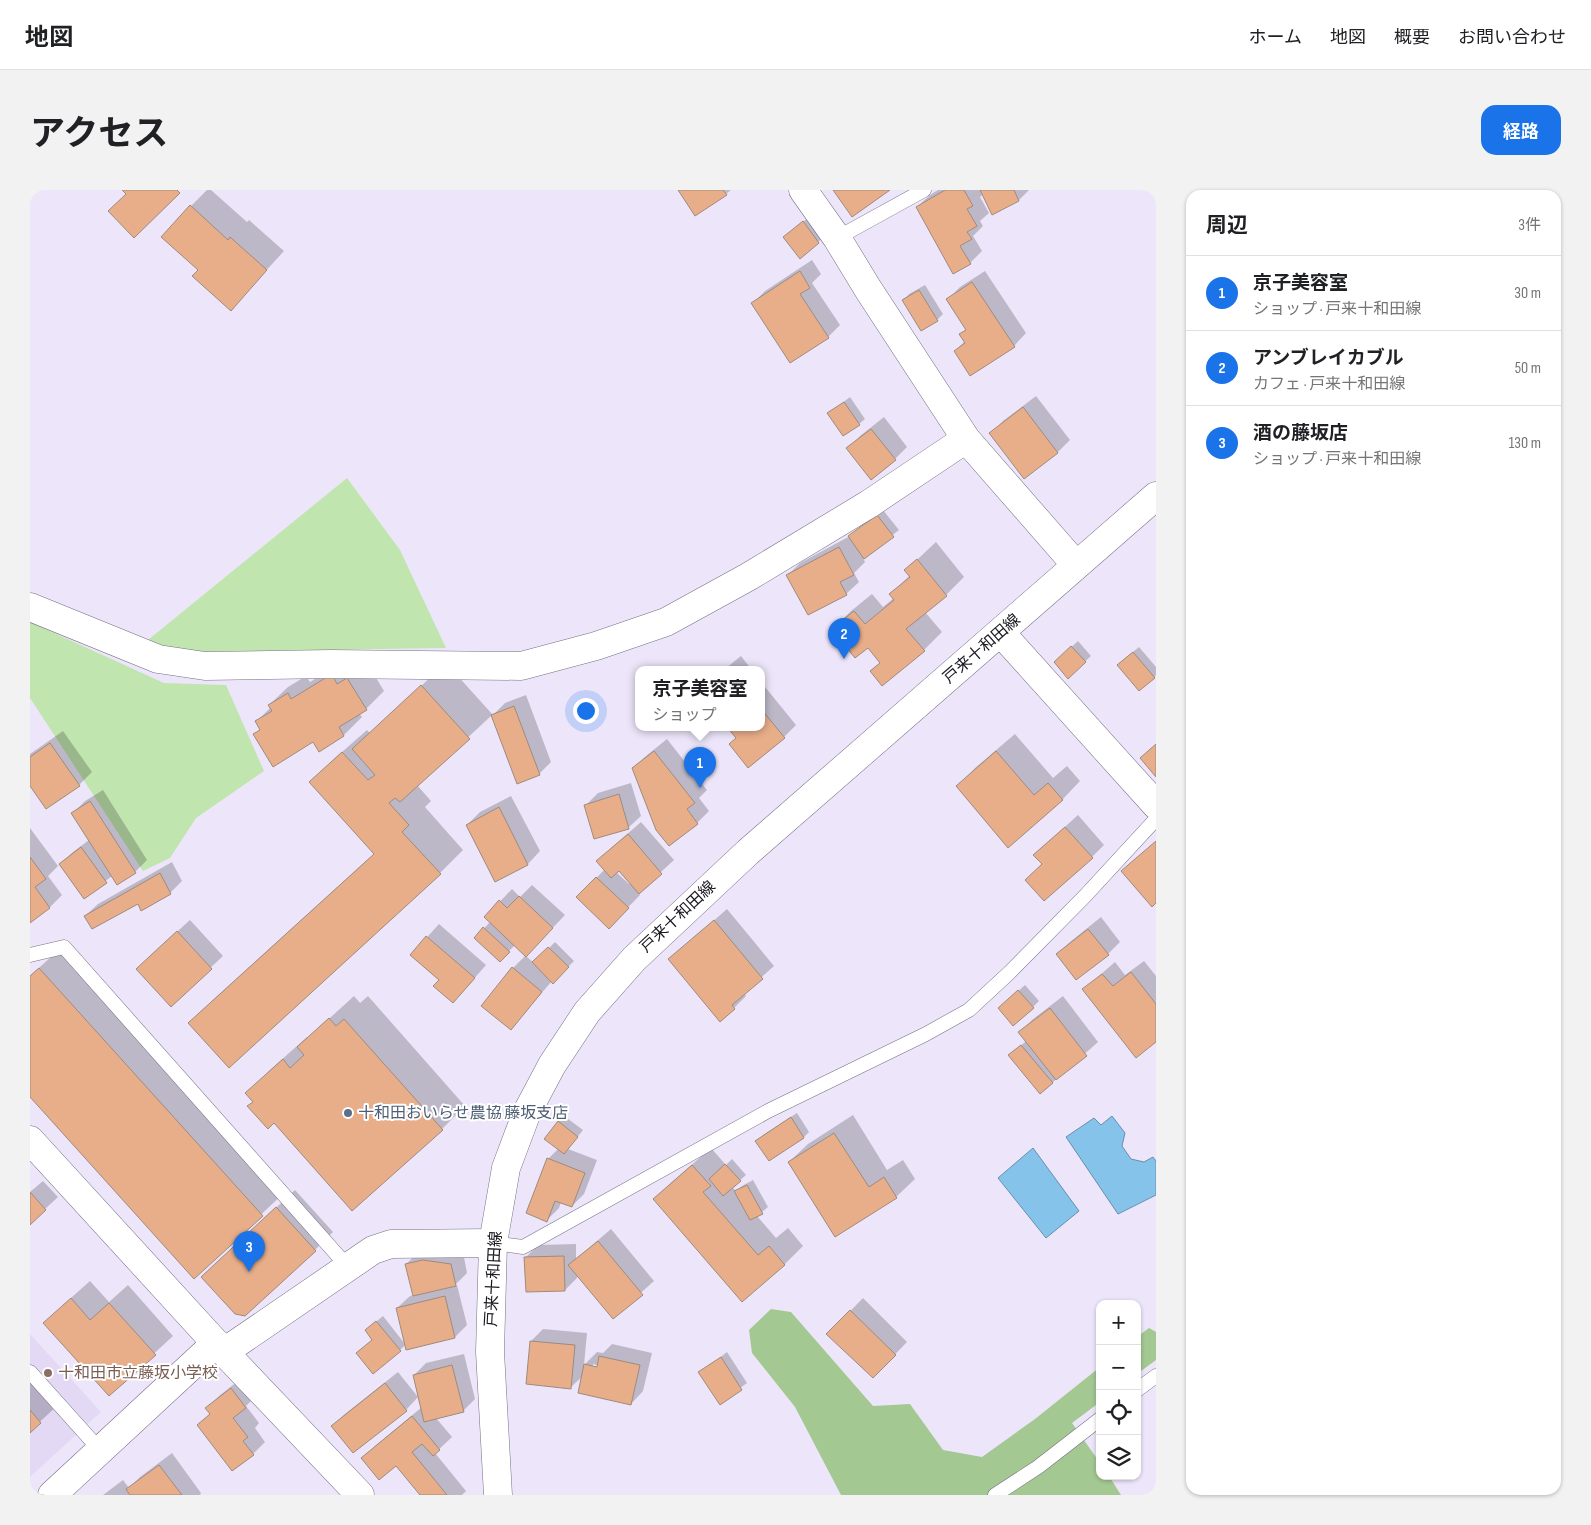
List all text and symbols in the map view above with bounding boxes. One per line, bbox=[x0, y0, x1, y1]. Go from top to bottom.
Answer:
text: 地図 bbox=[25, 23, 73, 52]
text: ホーム bbox=[1249, 27, 1302, 48]
text: 地図 bbox=[1330, 27, 1366, 48]
text: 概要 bbox=[1394, 27, 1430, 48]
text: お問い合わせ bbox=[1458, 27, 1566, 48]
button: 経路 bbox=[1481, 105, 1561, 155]
text: アクセス bbox=[30, 113, 168, 156]
text: 周辺 bbox=[1206, 213, 1248, 238]
text: 3件 bbox=[1518, 216, 1541, 235]
text: 京子美容室 bbox=[1253, 272, 1348, 295]
text: 1 bbox=[1219, 284, 1225, 303]
text: 30 m bbox=[1514, 284, 1541, 303]
text: ショップ · 戸来十和田線 bbox=[1253, 300, 1421, 319]
text: アンブレイカブル bbox=[1253, 347, 1404, 370]
text: 2 bbox=[1218, 359, 1226, 378]
text: 50 m bbox=[1515, 359, 1541, 378]
text: カフェ · 戸来十和田線 bbox=[1253, 375, 1405, 394]
text: 酒の藤坂店 bbox=[1253, 422, 1348, 445]
text: 3 bbox=[1218, 434, 1226, 453]
text: 130 m bbox=[1509, 434, 1541, 453]
text: ショップ · 戸来十和田線 bbox=[1253, 450, 1421, 469]
street label: 戸来十和田線 bbox=[940, 610, 1024, 688]
pin: 2 bbox=[828, 618, 860, 659]
popup bbox=[635, 666, 765, 731]
text: 京子美容室 bbox=[652, 678, 748, 701]
your location bbox=[573, 698, 599, 724]
text: ショップ bbox=[652, 706, 717, 725]
pin: 1 bbox=[684, 747, 716, 788]
street label: 戸来十和田線 bbox=[636, 877, 720, 957]
place label: 十和田おいらせ農協 藤坂支店 bbox=[358, 1104, 568, 1123]
marker: 十和田おいらせ農協 藤坂支店 bbox=[342, 1107, 354, 1119]
pin: 3 bbox=[233, 1231, 265, 1272]
street label: 戸来十和田線 bbox=[482, 1231, 506, 1327]
map controls bbox=[1096, 1300, 1141, 1480]
button: + bbox=[1096, 1300, 1141, 1345]
button: − bbox=[1096, 1345, 1141, 1390]
place label: 十和田市立藤坂小学校 bbox=[58, 1364, 218, 1383]
marker: 十和田市立藤坂小学校 bbox=[42, 1367, 54, 1379]
button: locate bbox=[1096, 1390, 1141, 1435]
button: layers bbox=[1096, 1435, 1141, 1480]

